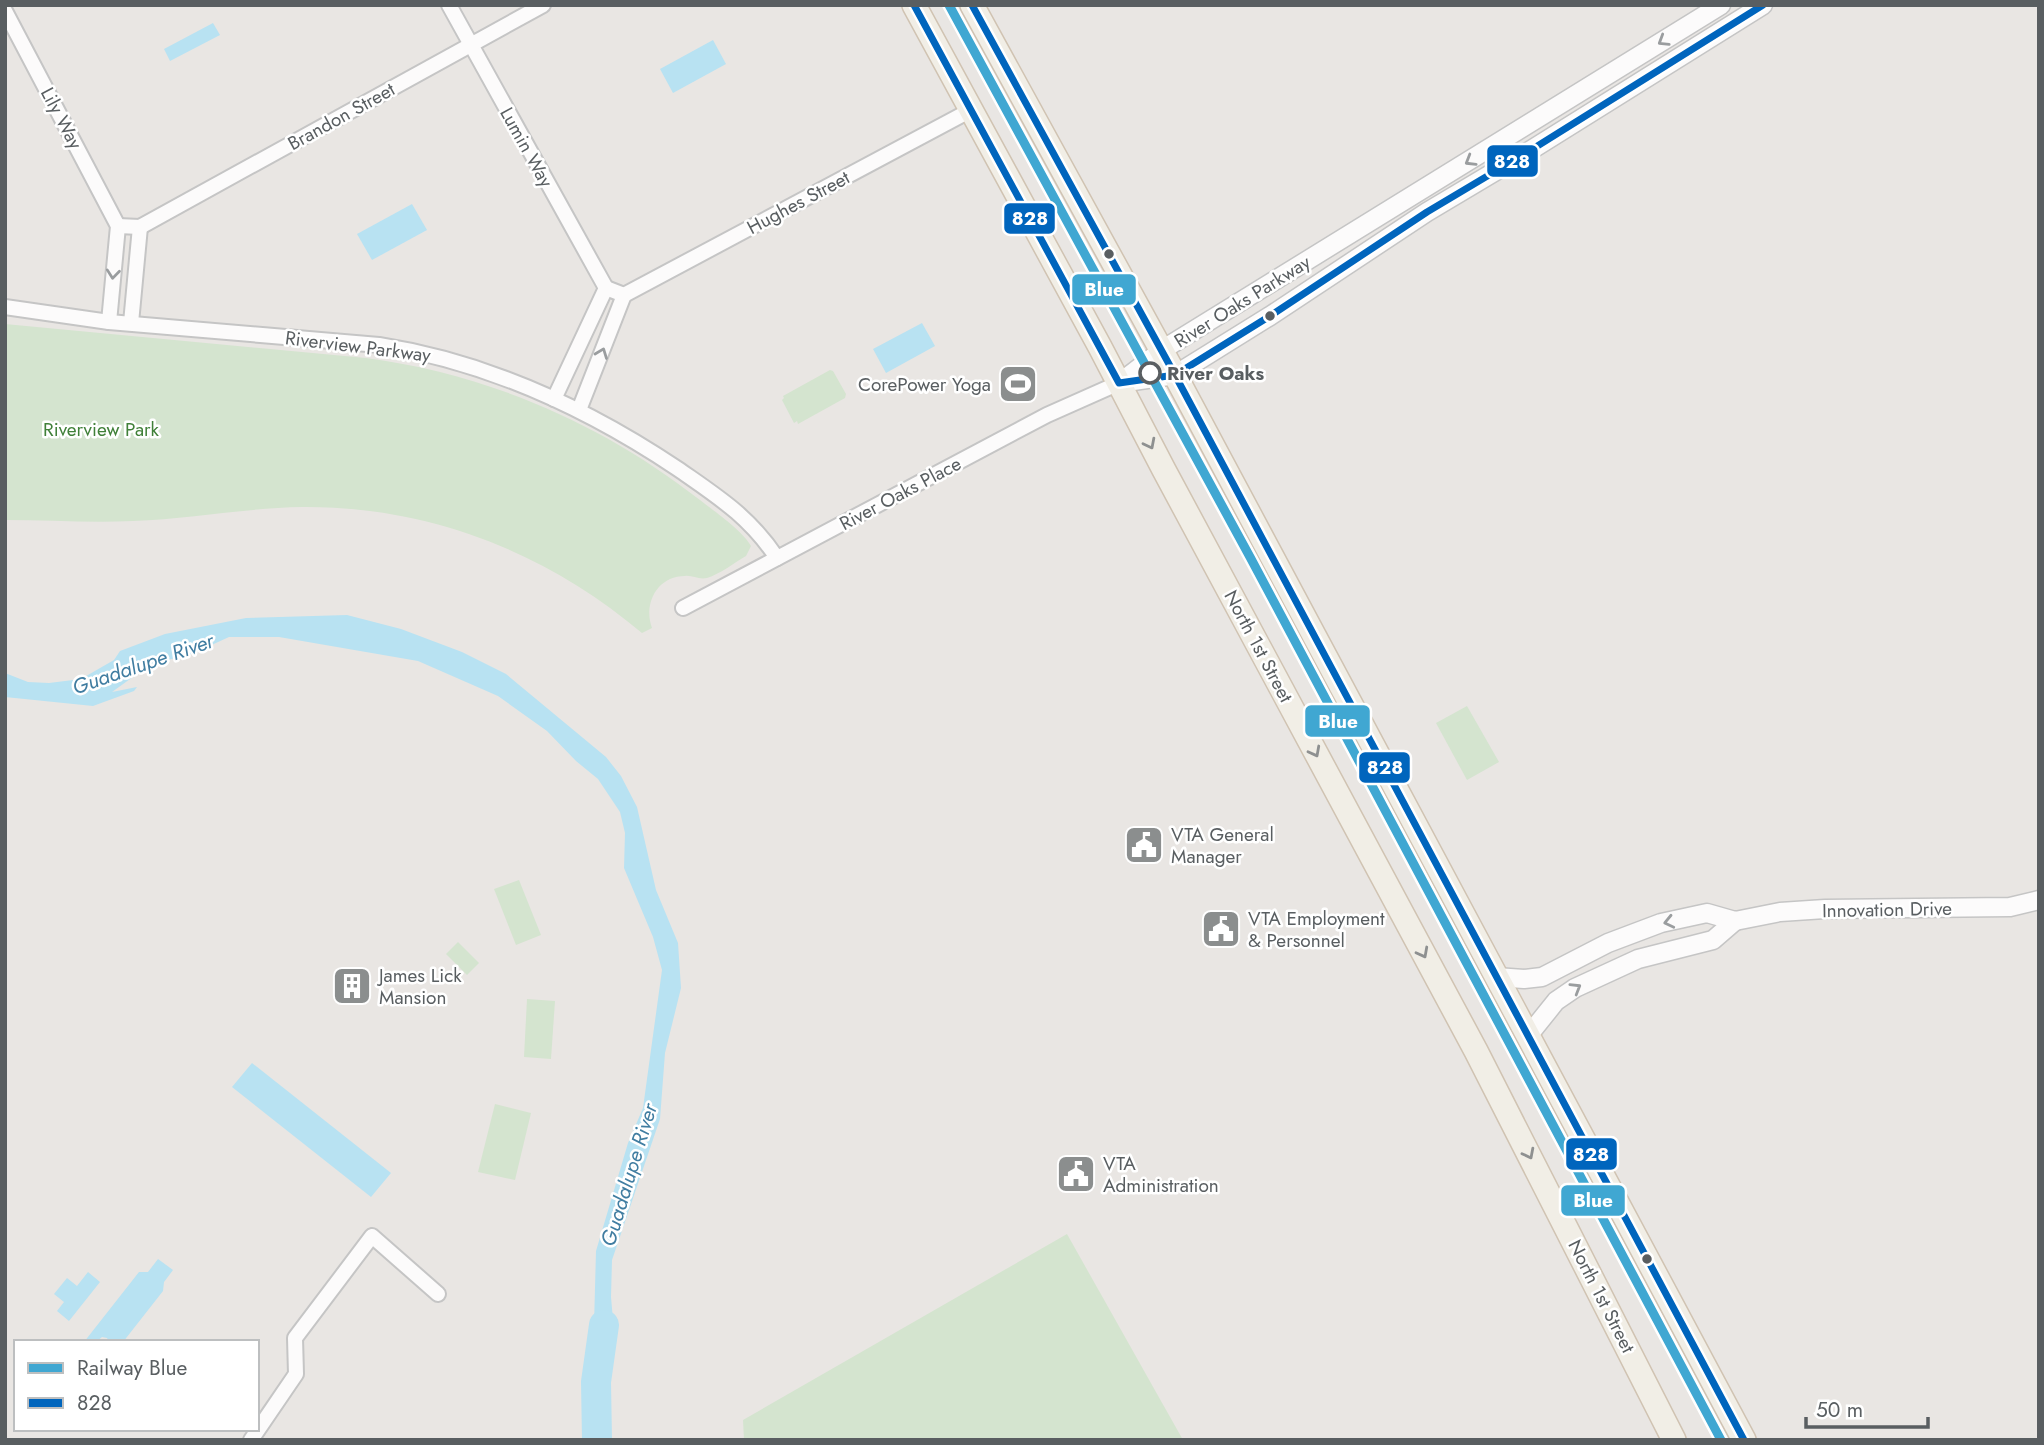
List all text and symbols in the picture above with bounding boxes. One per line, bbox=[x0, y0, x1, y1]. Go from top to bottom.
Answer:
one-way arrow bbox=[1658, 33, 1671, 46]
street label: Brandon Street bbox=[283, 76, 400, 157]
street label: Lily Way bbox=[34, 83, 89, 154]
street label: Lumin Way bbox=[493, 102, 560, 193]
line badge: 828 bbox=[1486, 144, 1539, 178]
text: 828 bbox=[1494, 148, 1530, 175]
one-way arrow bbox=[1465, 153, 1478, 166]
street label: Hughes Street bbox=[742, 164, 855, 241]
line badge: 828 bbox=[1003, 202, 1056, 235]
text: 828 bbox=[1012, 205, 1048, 232]
unlabelled marker bbox=[1102, 247, 1116, 261]
street label: River Oaks Parkway bbox=[1169, 248, 1316, 354]
one-way arrow bbox=[106, 268, 121, 279]
line badge: Blue bbox=[1071, 273, 1137, 306]
text: Blue bbox=[1084, 276, 1124, 303]
unlabelled marker bbox=[1263, 309, 1277, 323]
street label: Riverview Parkway bbox=[284, 324, 433, 369]
one-way arrow bbox=[593, 347, 607, 359]
place label: River Oaks bbox=[1167, 360, 1264, 387]
marker: River Oaks bbox=[1139, 362, 1161, 384]
sports icon: CorePower Yoga bbox=[997, 363, 1039, 405]
place label: CorePower Yoga bbox=[858, 371, 991, 398]
park label: Riverview Park bbox=[43, 416, 160, 443]
one-way arrow bbox=[1142, 437, 1156, 449]
street label: River Oaks Place bbox=[835, 450, 966, 537]
street label: North 1st Street bbox=[1218, 585, 1300, 708]
water label: Guadalupe River bbox=[68, 625, 219, 702]
line badge: Blue bbox=[1304, 704, 1371, 738]
text: Blue bbox=[1318, 708, 1358, 735]
one-way arrow bbox=[1307, 745, 1321, 757]
line badge: 828 bbox=[1358, 751, 1411, 784]
text: 828 bbox=[1367, 754, 1403, 781]
place label: VTA General Manager bbox=[1171, 821, 1274, 870]
public building icon: VTA General Manager bbox=[1123, 824, 1165, 866]
street label: Innovation Drive bbox=[1822, 895, 1952, 924]
place label: VTA Employment & Personnel bbox=[1248, 905, 1385, 954]
public building icon: VTA Employment & Personnel bbox=[1200, 908, 1242, 950]
one-way arrow bbox=[1663, 914, 1675, 928]
one-way arrow bbox=[1415, 946, 1428, 958]
place label: James Lick Mansion bbox=[376, 962, 462, 1011]
building icon: James Lick Mansion bbox=[331, 965, 373, 1007]
one-way arrow bbox=[1568, 984, 1581, 997]
water label: Guadalupe River bbox=[593, 1099, 665, 1250]
line badge: 828 bbox=[1565, 1137, 1618, 1171]
text: 828 bbox=[1573, 1141, 1609, 1168]
one-way arrow bbox=[1521, 1147, 1534, 1159]
place label: VTA Administration bbox=[1103, 1150, 1219, 1199]
public building icon: VTA Administration bbox=[1055, 1153, 1097, 1195]
line badge: Blue bbox=[1560, 1184, 1626, 1217]
text: Blue bbox=[1573, 1187, 1613, 1214]
street label: North 1st Street bbox=[1561, 1235, 1642, 1358]
unlabelled marker bbox=[1640, 1252, 1654, 1266]
legend bbox=[14, 1340, 259, 1431]
text: Railway Blue bbox=[77, 1353, 188, 1383]
scale bar bbox=[1806, 1386, 1928, 1430]
text: 828 bbox=[77, 1388, 112, 1418]
text: 50 m bbox=[1816, 1395, 1863, 1425]

